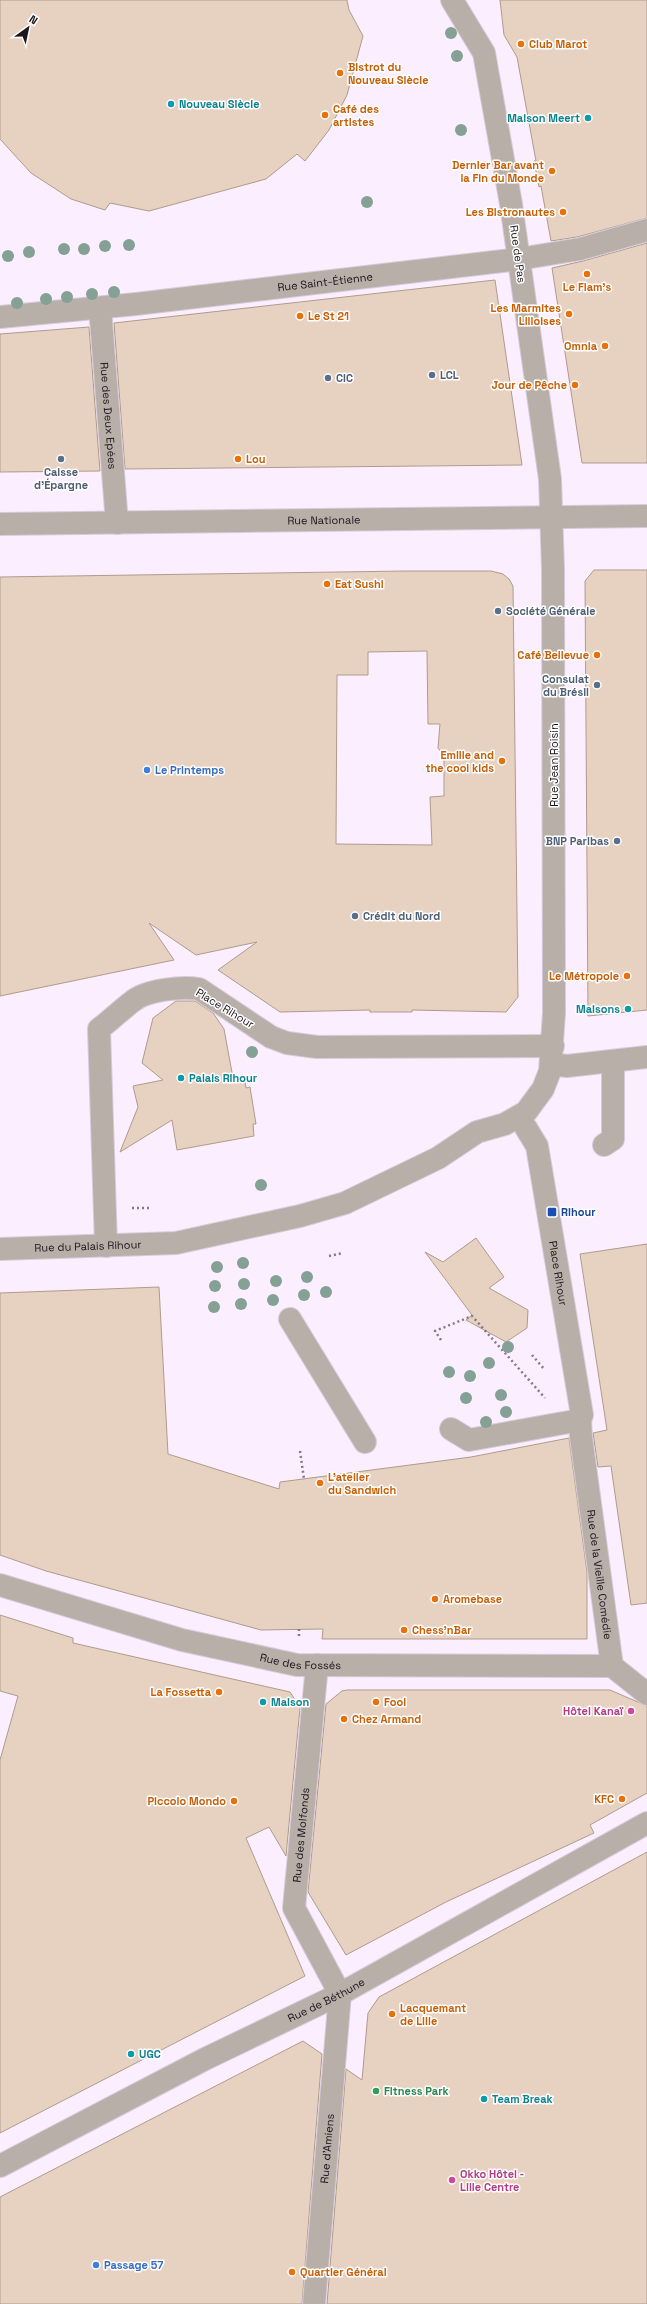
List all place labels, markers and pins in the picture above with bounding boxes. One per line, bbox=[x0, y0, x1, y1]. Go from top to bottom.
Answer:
place label: Club Marot bbox=[529, 37, 587, 51]
marker: Club Marot bbox=[516, 39, 526, 49]
place label: Bistrot du Nouveau Siècle bbox=[348, 60, 429, 87]
marker: Bistrot du Nouveau Siècle bbox=[335, 68, 345, 78]
place label: Nouveau Siècle bbox=[179, 97, 260, 111]
marker: Nouveau Siècle bbox=[166, 99, 176, 109]
place label: Café des artistes bbox=[333, 102, 379, 129]
marker: Café des artistes bbox=[320, 110, 330, 120]
place label: Maison Meert bbox=[507, 111, 580, 125]
marker: Maison Meert bbox=[583, 113, 593, 123]
place label: Dernier Bar avant la Fin du Monde bbox=[452, 158, 544, 185]
marker: Dernier Bar avant la Fin du Monde bbox=[547, 166, 557, 176]
place label: Les Bistronautes bbox=[466, 205, 555, 219]
marker: Les Bistronautes bbox=[558, 207, 568, 217]
marker: Le Flam's bbox=[582, 269, 592, 279]
place label: Le Flam's bbox=[563, 280, 611, 294]
place label: Les Marmites Lilloises bbox=[490, 301, 561, 328]
place label: Le St 21 bbox=[308, 309, 349, 323]
marker: Les Marmites Lilloises bbox=[564, 309, 574, 319]
marker: Le St 21 bbox=[295, 311, 305, 321]
place label: Omnia bbox=[564, 339, 598, 353]
marker: Omnia bbox=[600, 341, 610, 351]
place label: LCL bbox=[440, 368, 459, 382]
marker: LCL bbox=[427, 370, 437, 380]
place label: CIC bbox=[336, 371, 353, 385]
marker: CIC bbox=[323, 373, 333, 383]
place label: Jour de Pêche bbox=[491, 378, 567, 392]
marker: Jour de Pêche bbox=[570, 380, 580, 390]
place label: Lou bbox=[246, 452, 265, 466]
marker: Caisse d'Épargne bbox=[56, 454, 66, 464]
marker: Lou bbox=[233, 454, 243, 464]
place label: Caisse d'Épargne bbox=[34, 465, 88, 492]
place label: Eat Sushi bbox=[335, 577, 384, 591]
marker: Eat Sushi bbox=[322, 579, 332, 589]
place label: Société Générale bbox=[506, 604, 596, 618]
marker: Société Générale bbox=[493, 606, 503, 616]
place label: Café Bellevue bbox=[517, 648, 589, 662]
marker: Café Bellevue bbox=[592, 650, 602, 660]
place label: Consulat du Brésil bbox=[542, 672, 589, 699]
marker: Consulat du Brésil bbox=[592, 680, 602, 690]
place label: Emilie and the cool kids bbox=[426, 748, 494, 775]
marker: Emilie and the cool kids bbox=[497, 756, 507, 766]
place label: Le Printemps bbox=[155, 763, 224, 777]
marker: Le Printemps bbox=[142, 765, 152, 775]
place label: BNP Paribas bbox=[546, 834, 609, 848]
marker: BNP Paribas bbox=[612, 836, 622, 846]
place label: Crédit du Nord bbox=[363, 909, 440, 923]
marker: Crédit du Nord bbox=[350, 911, 360, 921]
place label: Le Métropole bbox=[549, 969, 619, 983]
marker: Le Métropole bbox=[622, 971, 632, 981]
place label: Maisons bbox=[576, 1002, 620, 1016]
marker: Maisons bbox=[623, 1004, 633, 1014]
place label: Palais Rihour bbox=[189, 1071, 258, 1085]
marker: Palais Rihour bbox=[176, 1073, 186, 1083]
place label: Rihour bbox=[561, 1205, 596, 1219]
marker: Rihour bbox=[546, 1206, 558, 1218]
place label: L'atelier du Sandwich bbox=[328, 1470, 396, 1497]
marker: L'atelier du Sandwich bbox=[315, 1478, 325, 1488]
place label: Aromebase bbox=[443, 1592, 502, 1606]
marker: Aromebase bbox=[430, 1594, 440, 1604]
place label: Chess'nBar bbox=[412, 1623, 472, 1637]
marker: Chess'nBar bbox=[399, 1625, 409, 1635]
place label: La Fossetta bbox=[150, 1685, 212, 1699]
marker: La Fossetta bbox=[214, 1687, 224, 1697]
place label: Maison bbox=[271, 1695, 309, 1709]
place label: Fool bbox=[384, 1695, 406, 1709]
marker: Maison bbox=[258, 1697, 268, 1707]
marker: Fool bbox=[371, 1697, 381, 1707]
place label: Hôtel Kanaï bbox=[563, 1704, 624, 1718]
marker: Hôtel Kanaï bbox=[626, 1706, 636, 1716]
place label: Chez Armand bbox=[352, 1712, 421, 1726]
marker: Chez Armand bbox=[339, 1714, 349, 1724]
place label: KFC bbox=[594, 1792, 614, 1806]
place label: Piccolo Mondo bbox=[147, 1794, 226, 1808]
marker: KFC bbox=[617, 1794, 627, 1804]
marker: Piccolo Mondo bbox=[229, 1796, 239, 1806]
place label: Lacquemant de Lille bbox=[400, 2001, 466, 2028]
marker: Lacquemant de Lille bbox=[387, 2009, 397, 2019]
place label: UGC bbox=[139, 2047, 161, 2061]
marker: UGC bbox=[126, 2049, 136, 2059]
place label: Fitness Park bbox=[384, 2084, 450, 2098]
marker: Fitness Park bbox=[371, 2086, 381, 2096]
place label: Team Break bbox=[492, 2092, 553, 2106]
marker: Team Break bbox=[479, 2094, 489, 2104]
place label: Okko Hôtel - Lille Centre bbox=[460, 2167, 524, 2194]
marker: Okko Hôtel - Lille Centre bbox=[447, 2175, 457, 2185]
place label: Passage 57 bbox=[104, 2258, 163, 2272]
marker: Passage 57 bbox=[91, 2260, 101, 2270]
place label: Quartier Général bbox=[300, 2265, 387, 2279]
marker: Quartier Général bbox=[287, 2267, 297, 2277]

